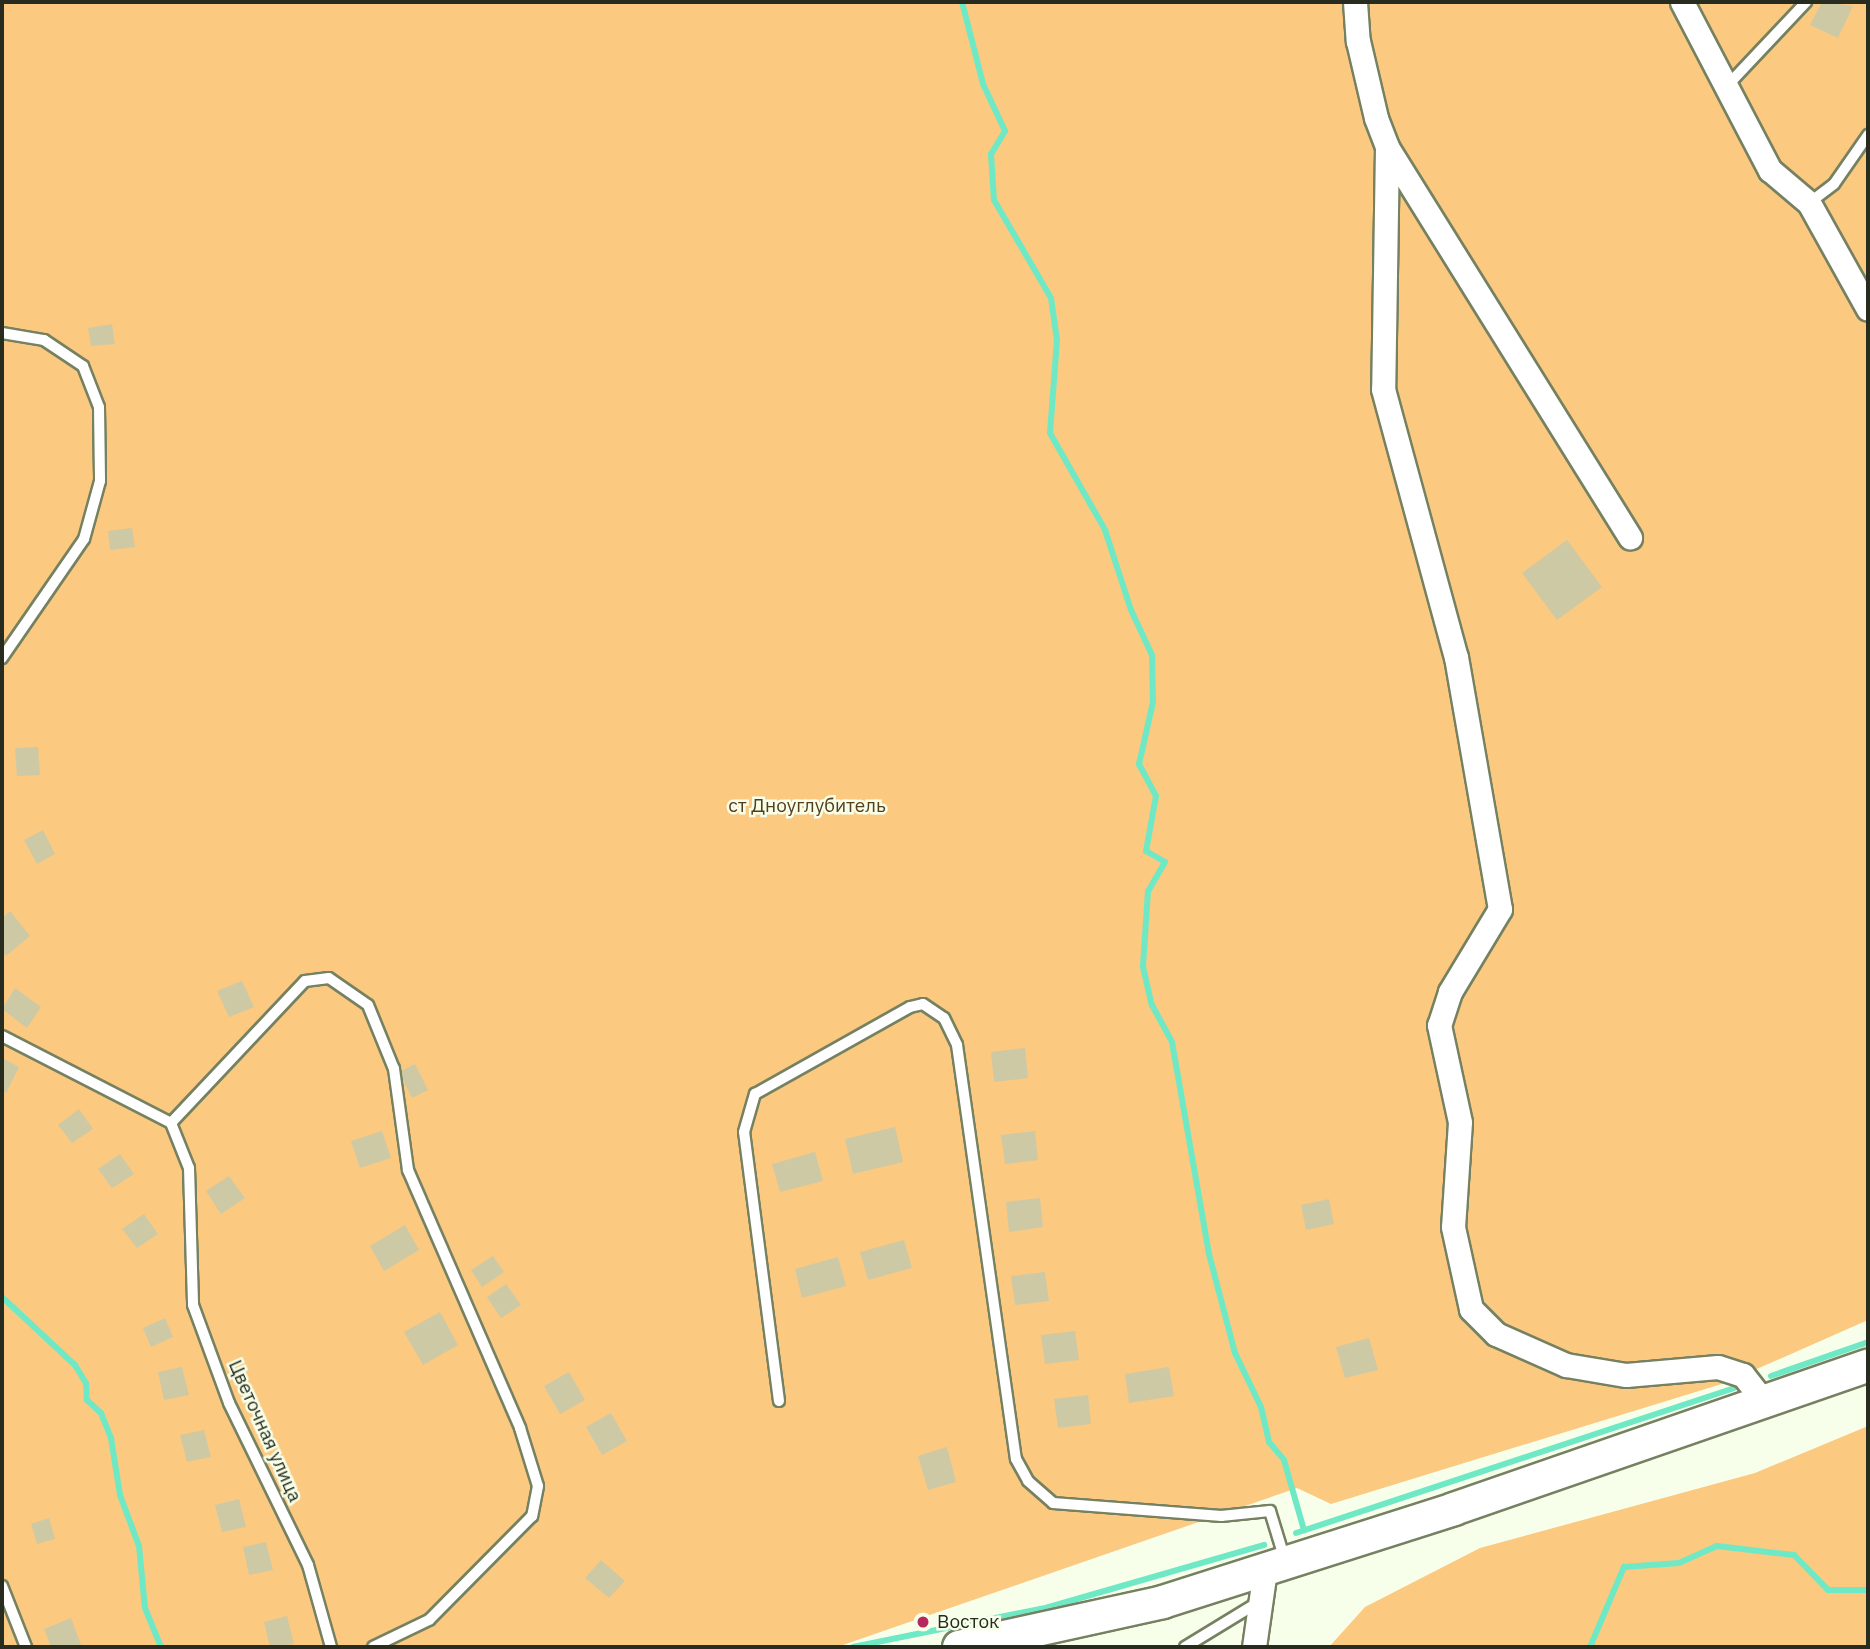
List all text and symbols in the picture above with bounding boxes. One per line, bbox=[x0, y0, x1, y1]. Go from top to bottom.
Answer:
park label: ст Дноуглубитель bbox=[728, 795, 886, 817]
street label: Цветочная улица bbox=[224, 1357, 306, 1505]
place label: Восток bbox=[937, 1611, 999, 1633]
marker: Восток bbox=[915, 1614, 931, 1630]

